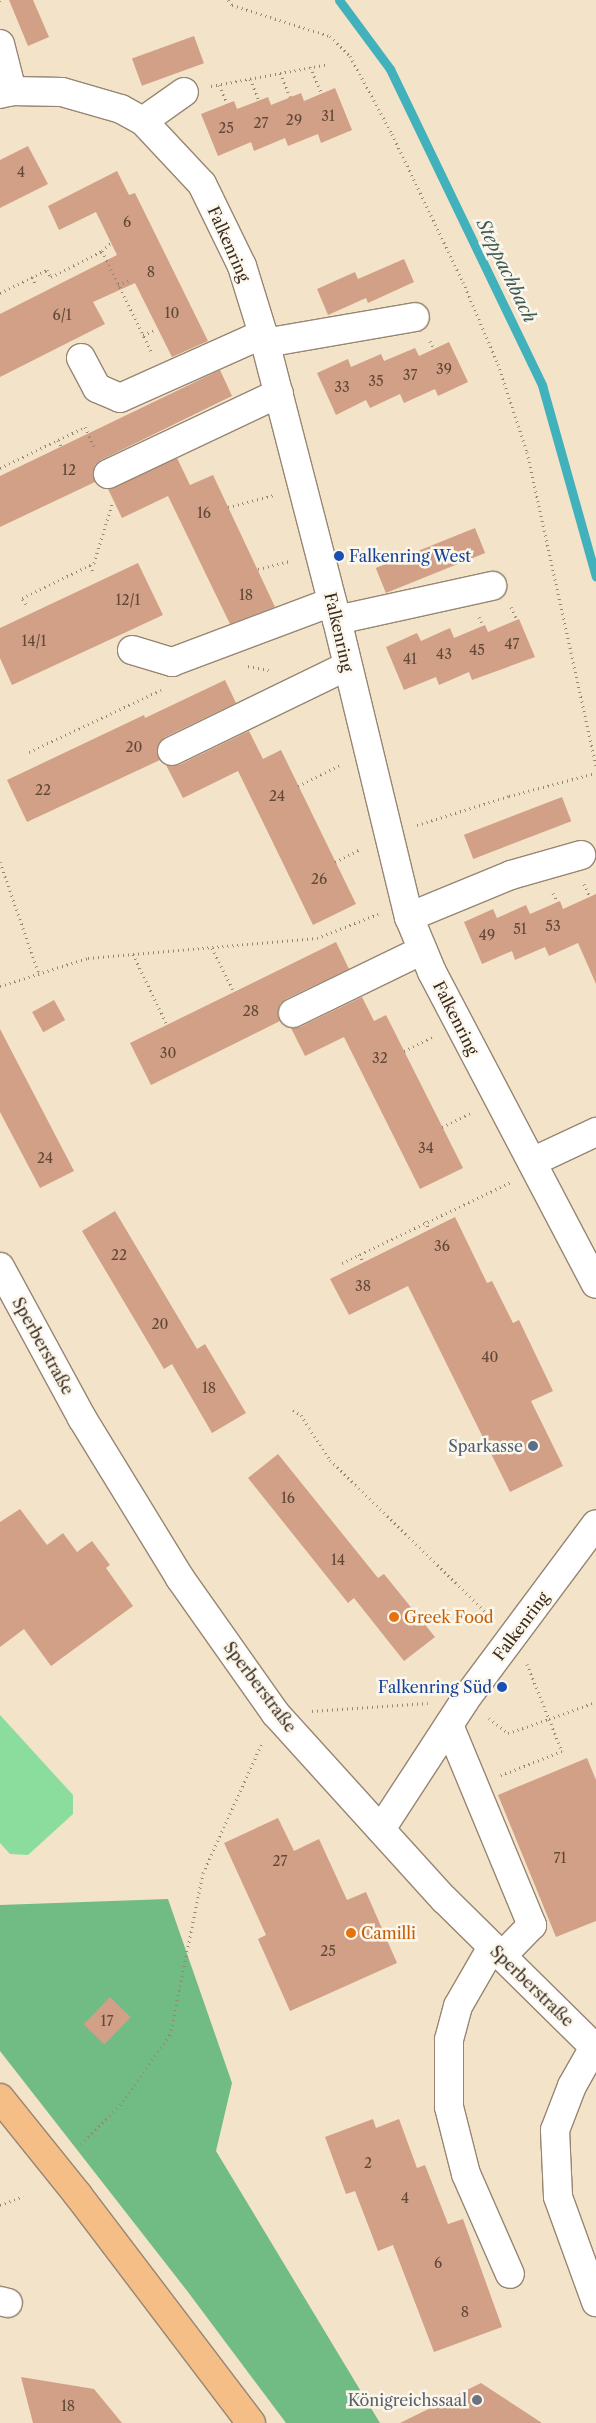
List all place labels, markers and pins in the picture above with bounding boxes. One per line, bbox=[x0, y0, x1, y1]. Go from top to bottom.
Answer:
place label: Falkenring West bbox=[349, 546, 472, 566]
marker: Falkenring West bbox=[333, 550, 345, 562]
place label: Sparkasse bbox=[448, 1436, 523, 1456]
marker: Sparkasse bbox=[527, 1440, 539, 1452]
place label: Greek Food bbox=[404, 1607, 494, 1627]
marker: Greek Food bbox=[388, 1611, 400, 1623]
place label: Falkenring Süd bbox=[378, 1677, 492, 1697]
marker: Falkenring Süd bbox=[496, 1681, 508, 1693]
place label: Camilli bbox=[361, 1923, 416, 1943]
marker: Camilli bbox=[345, 1927, 357, 1939]
place label: Königreichssaal bbox=[348, 2390, 467, 2410]
marker: Königreichssaal bbox=[471, 2394, 483, 2406]

